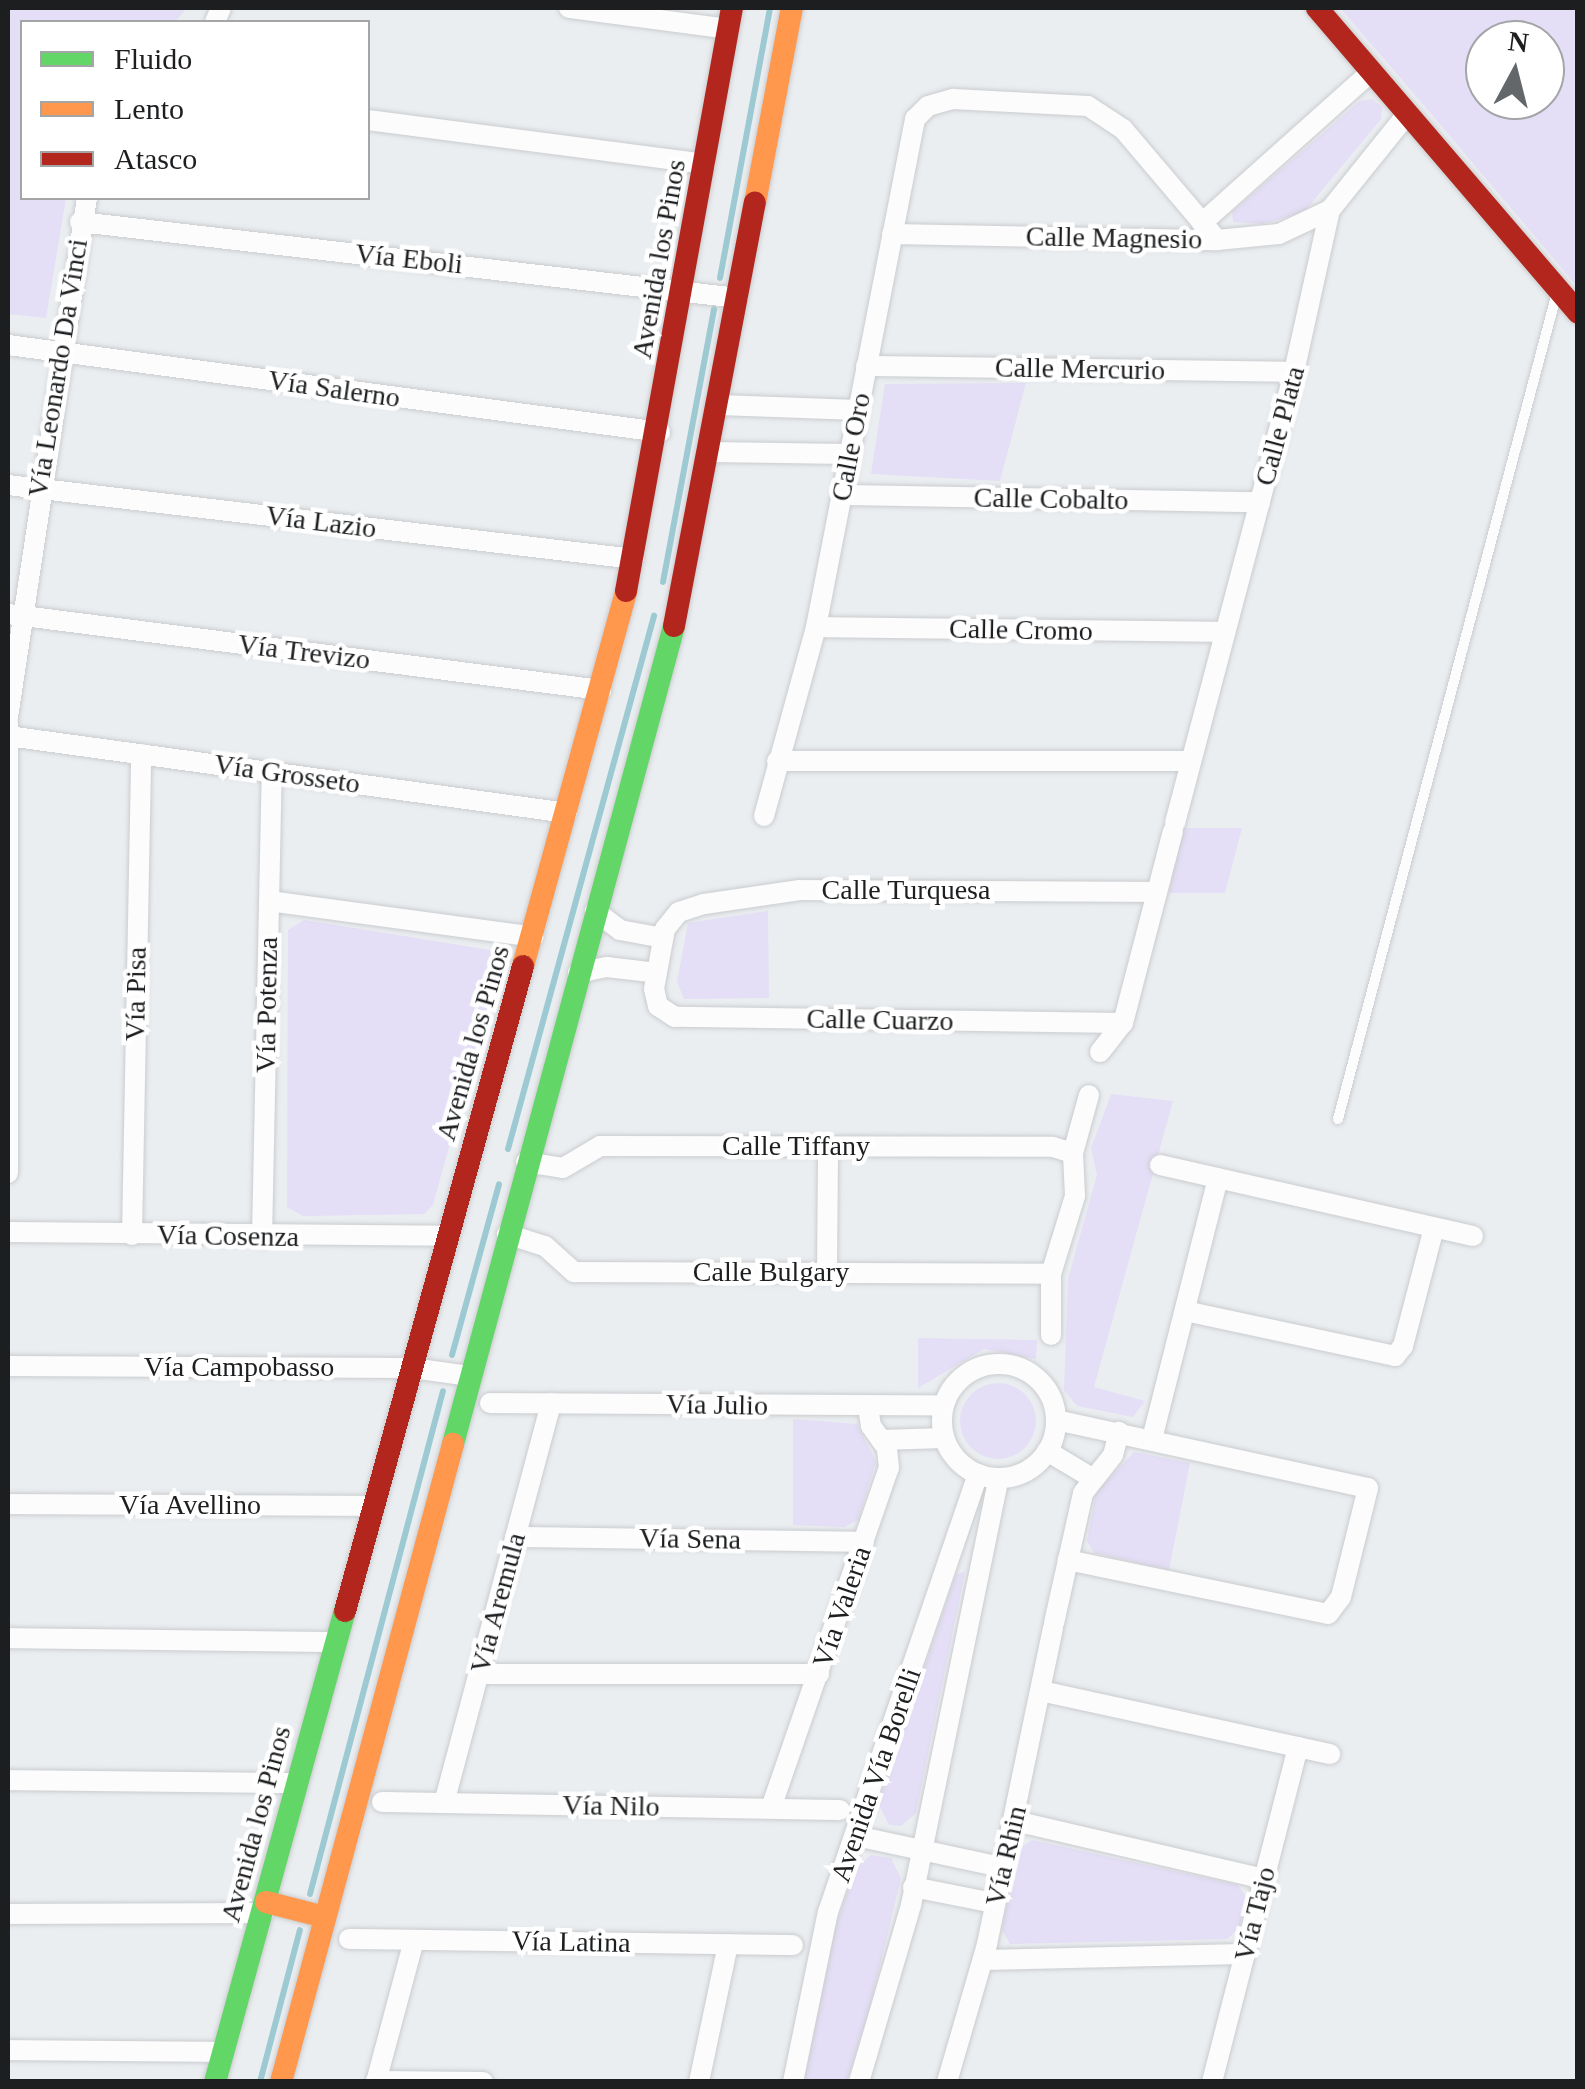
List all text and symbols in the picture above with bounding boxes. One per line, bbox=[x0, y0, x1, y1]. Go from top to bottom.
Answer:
legend bbox=[20, 20, 370, 200]
north arrow bbox=[1465, 20, 1565, 120]
text: N bbox=[1507, 25, 1530, 58]
text: Fluido bbox=[114, 42, 192, 75]
text: Lento bbox=[114, 92, 184, 125]
text: Atasco bbox=[114, 142, 197, 175]
street label: Avenida los Pinos bbox=[625, 157, 693, 361]
street label: Calle Magnesio bbox=[1025, 220, 1203, 256]
street label: Vía Leonardo Da Vinci bbox=[21, 236, 95, 500]
street label: Vía Eboli bbox=[353, 237, 465, 281]
street label: Calle Mercurio bbox=[995, 351, 1165, 387]
street label: Vía Salerno bbox=[266, 363, 402, 415]
street label: Calle Plata bbox=[1248, 363, 1312, 489]
street label: Calle Oro bbox=[824, 390, 878, 504]
street label: Calle Cobalto bbox=[973, 481, 1129, 517]
street label: Vía Lazio bbox=[264, 499, 378, 545]
street label: Calle Cromo bbox=[949, 612, 1093, 648]
street label: Vía Trevizo bbox=[236, 627, 372, 677]
street label: Vía Grosseto bbox=[212, 747, 362, 801]
street label: Calle Turquesa bbox=[821, 873, 991, 907]
street label: Vía Potenza bbox=[249, 937, 285, 1073]
street label: Avenida los Pinos bbox=[429, 941, 517, 1145]
street label: Vía Pisa bbox=[118, 947, 154, 1041]
street label: Calle Cuarzo bbox=[806, 1002, 954, 1038]
street label: Calle Tiffany bbox=[722, 1129, 870, 1163]
street label: Vía Cosenza bbox=[157, 1218, 299, 1254]
street label: Calle Bulgary bbox=[693, 1255, 849, 1289]
street label: Vía Campobasso bbox=[144, 1350, 334, 1384]
street label: Vía Julio bbox=[666, 1387, 768, 1423]
street label: Vía Avellino bbox=[118, 1488, 262, 1522]
street label: Vía Sena bbox=[639, 1521, 741, 1557]
street label: Vía Aremula bbox=[463, 1528, 533, 1678]
street label: Vía Valeria bbox=[805, 1542, 879, 1672]
street label: Avenida Vía Borelli bbox=[823, 1663, 929, 1887]
street label: Avenida los Pinos bbox=[214, 1722, 298, 1926]
street label: Vía Nilo bbox=[562, 1788, 660, 1824]
street label: Vía Rhin bbox=[978, 1803, 1034, 1909]
street label: Vía Tajo bbox=[1227, 1863, 1283, 1965]
street label: Vía Latina bbox=[511, 1924, 631, 1960]

